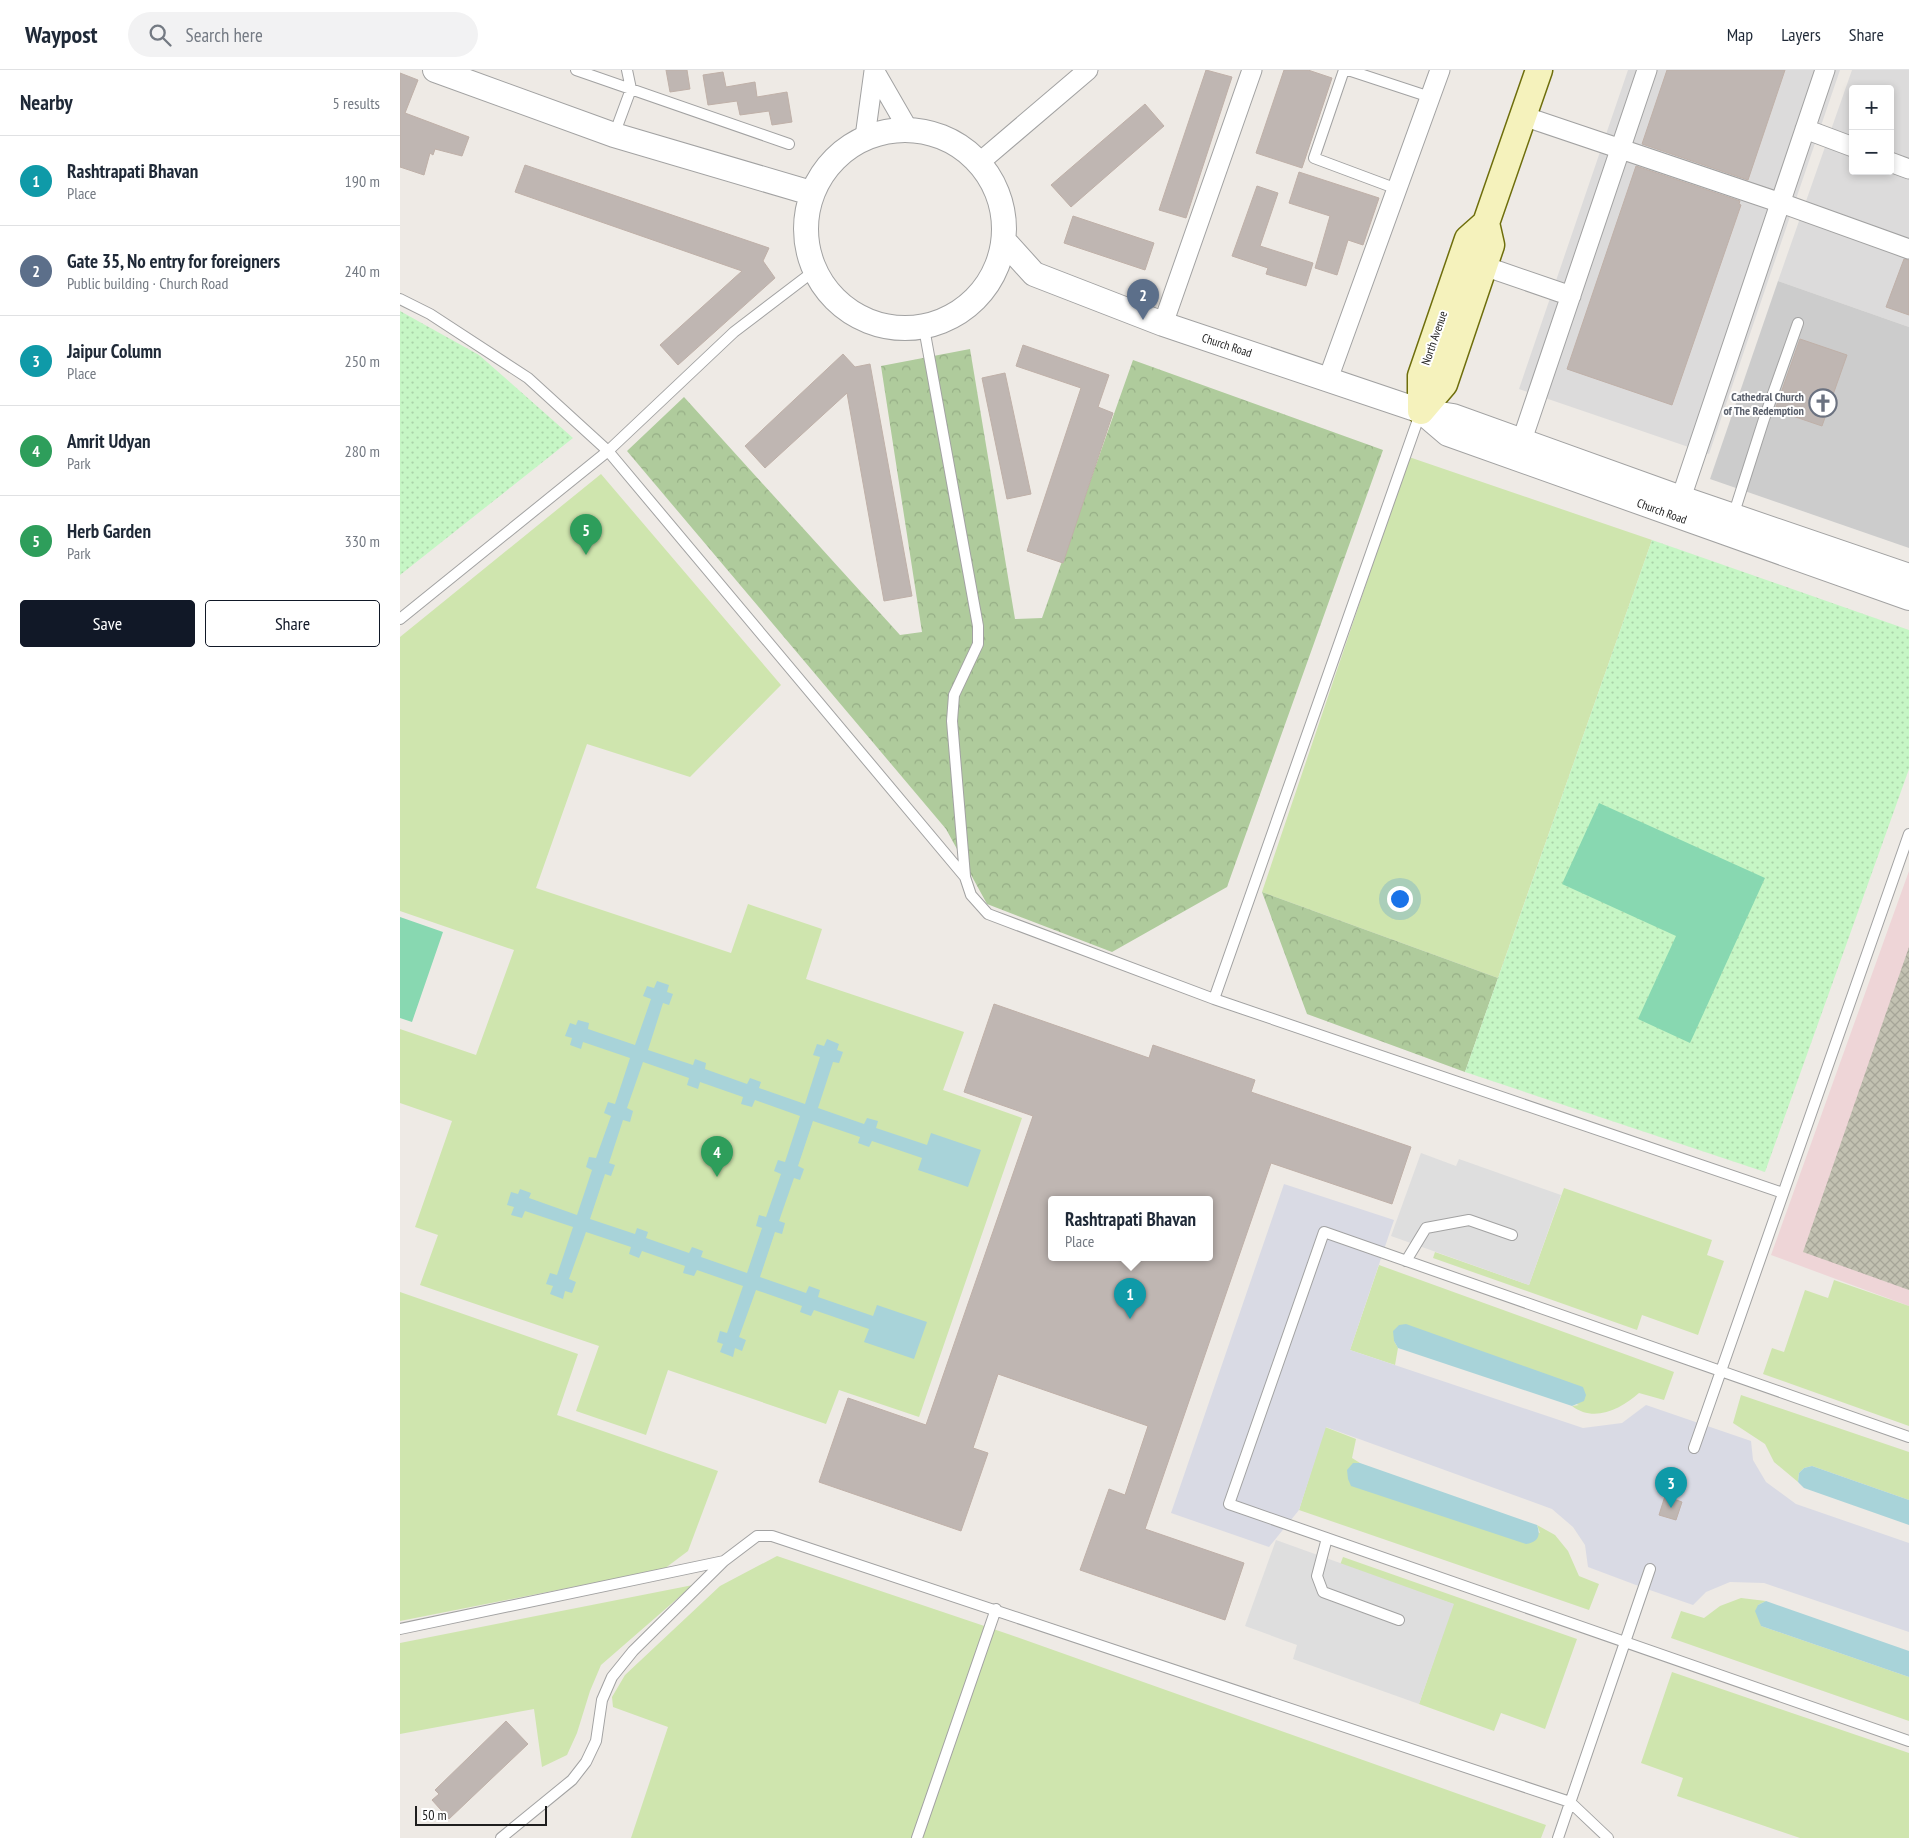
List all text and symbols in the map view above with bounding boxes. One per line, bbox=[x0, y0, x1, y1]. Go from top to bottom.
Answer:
search box bbox=[128, 12, 478, 57]
text: Waypost bbox=[25, 19, 98, 50]
icon: search bbox=[146, 21, 174, 49]
text: Search here bbox=[186, 23, 263, 47]
text: Map bbox=[1727, 23, 1753, 46]
text: Layers bbox=[1781, 23, 1821, 46]
text: Share bbox=[1849, 23, 1884, 46]
map controls bbox=[1849, 85, 1894, 175]
button: + bbox=[1849, 85, 1894, 130]
text: Nearby bbox=[20, 89, 73, 116]
text: 5 results bbox=[333, 93, 380, 113]
button: − bbox=[1849, 130, 1894, 175]
text: Rashtrapati Bhavan bbox=[67, 159, 198, 183]
text: 1 bbox=[32, 171, 40, 191]
text: 190 m bbox=[345, 171, 380, 191]
text: Place bbox=[67, 183, 96, 203]
text: Gate 35, No entry for foreigners bbox=[67, 249, 280, 273]
text: 2 bbox=[32, 261, 40, 281]
text: 240 m bbox=[345, 261, 380, 281]
text: Public building · Church Road bbox=[67, 273, 228, 293]
pin: 2 bbox=[1127, 279, 1159, 320]
street label: North Avenue bbox=[1418, 309, 1450, 367]
street label: Church Road bbox=[1200, 330, 1254, 360]
text: Jaipur Column bbox=[67, 339, 162, 363]
text: 3 bbox=[32, 351, 40, 371]
text: 250 m bbox=[345, 351, 380, 371]
text: Place bbox=[67, 363, 96, 383]
church icon: Cathedral Church of The Redemption bbox=[1808, 388, 1838, 418]
place label: Cathedral Church of The Redemption bbox=[1723, 389, 1804, 418]
text: Amrit Udyan bbox=[67, 429, 151, 453]
text: 4 bbox=[32, 441, 40, 461]
text: 280 m bbox=[345, 441, 380, 461]
text: Park bbox=[67, 453, 91, 473]
street label: Church Road bbox=[1635, 495, 1689, 527]
pin: 5 bbox=[570, 514, 602, 555]
text: Herb Garden bbox=[67, 519, 151, 543]
text: 5 bbox=[32, 531, 40, 551]
text: 330 m bbox=[345, 531, 380, 551]
text: Park bbox=[67, 543, 91, 563]
button: Save bbox=[20, 600, 195, 647]
button: Share bbox=[205, 600, 380, 647]
your location bbox=[1387, 886, 1413, 912]
pin: 4 bbox=[701, 1136, 733, 1177]
popup bbox=[1048, 1196, 1213, 1261]
text: Rashtrapati Bhavan bbox=[1065, 1207, 1196, 1231]
text: Place bbox=[1065, 1231, 1094, 1251]
pin: 1 bbox=[1114, 1278, 1146, 1319]
pin: 3 bbox=[1655, 1467, 1687, 1508]
scale bar bbox=[415, 1803, 548, 1826]
text: 50 m bbox=[422, 1806, 447, 1824]

